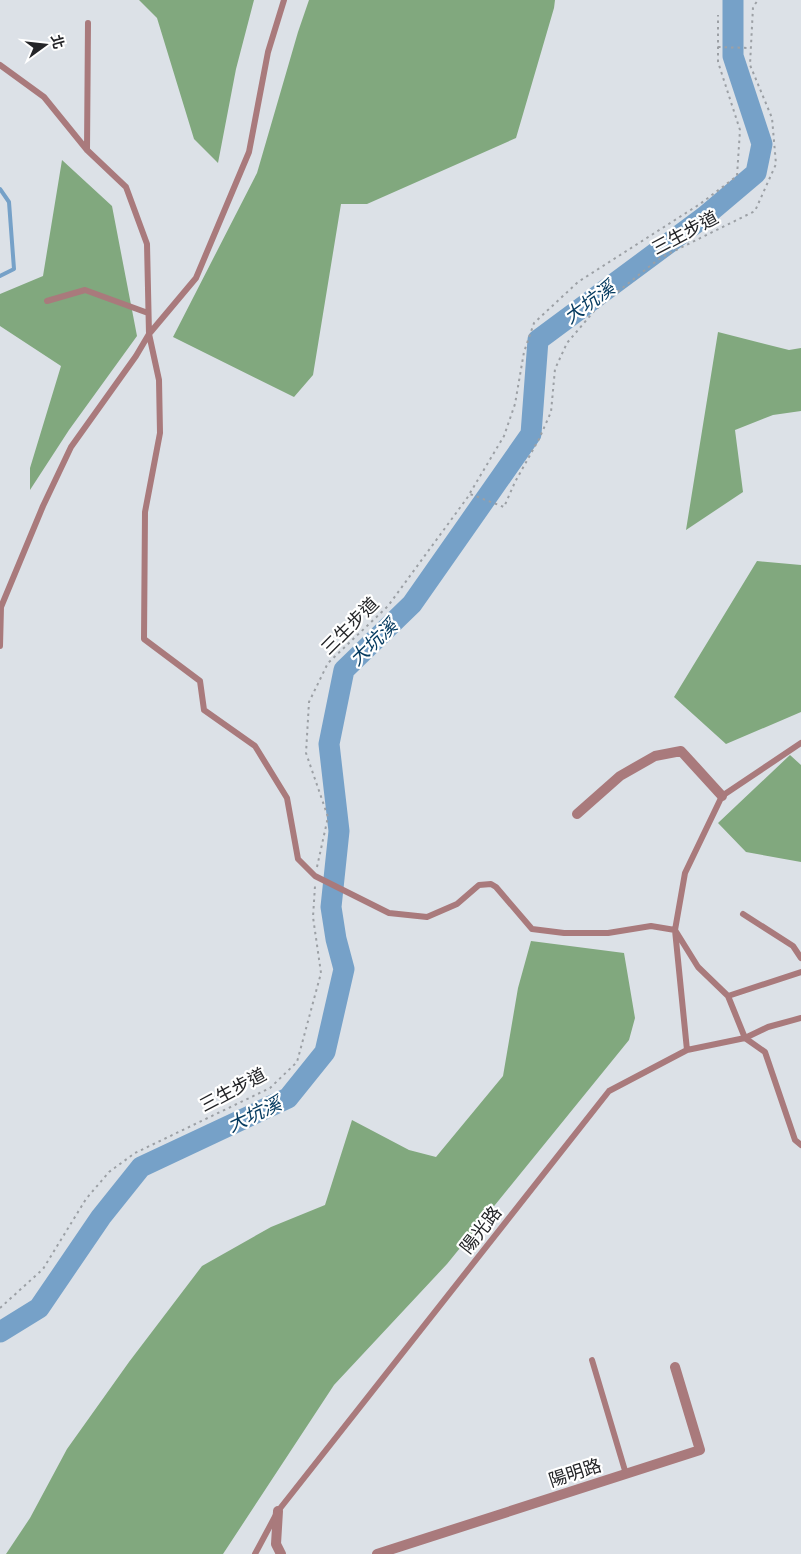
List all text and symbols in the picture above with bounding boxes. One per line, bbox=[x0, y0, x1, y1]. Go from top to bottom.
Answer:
north arrow bbox=[20, 20, 70, 70]
text: 北 bbox=[47, 33, 67, 51]
street label: 三生步道 bbox=[648, 206, 722, 260]
water label: 大坑溪 bbox=[560, 275, 622, 328]
street label: 三生步道 bbox=[317, 593, 383, 659]
water label: 大坑溪 bbox=[346, 613, 404, 670]
street label: 三生步道 bbox=[196, 1063, 270, 1117]
water label: 大坑溪 bbox=[224, 1092, 288, 1137]
street label: 陽光路 bbox=[456, 1202, 506, 1258]
street label: 陽明路 bbox=[546, 1454, 604, 1492]

